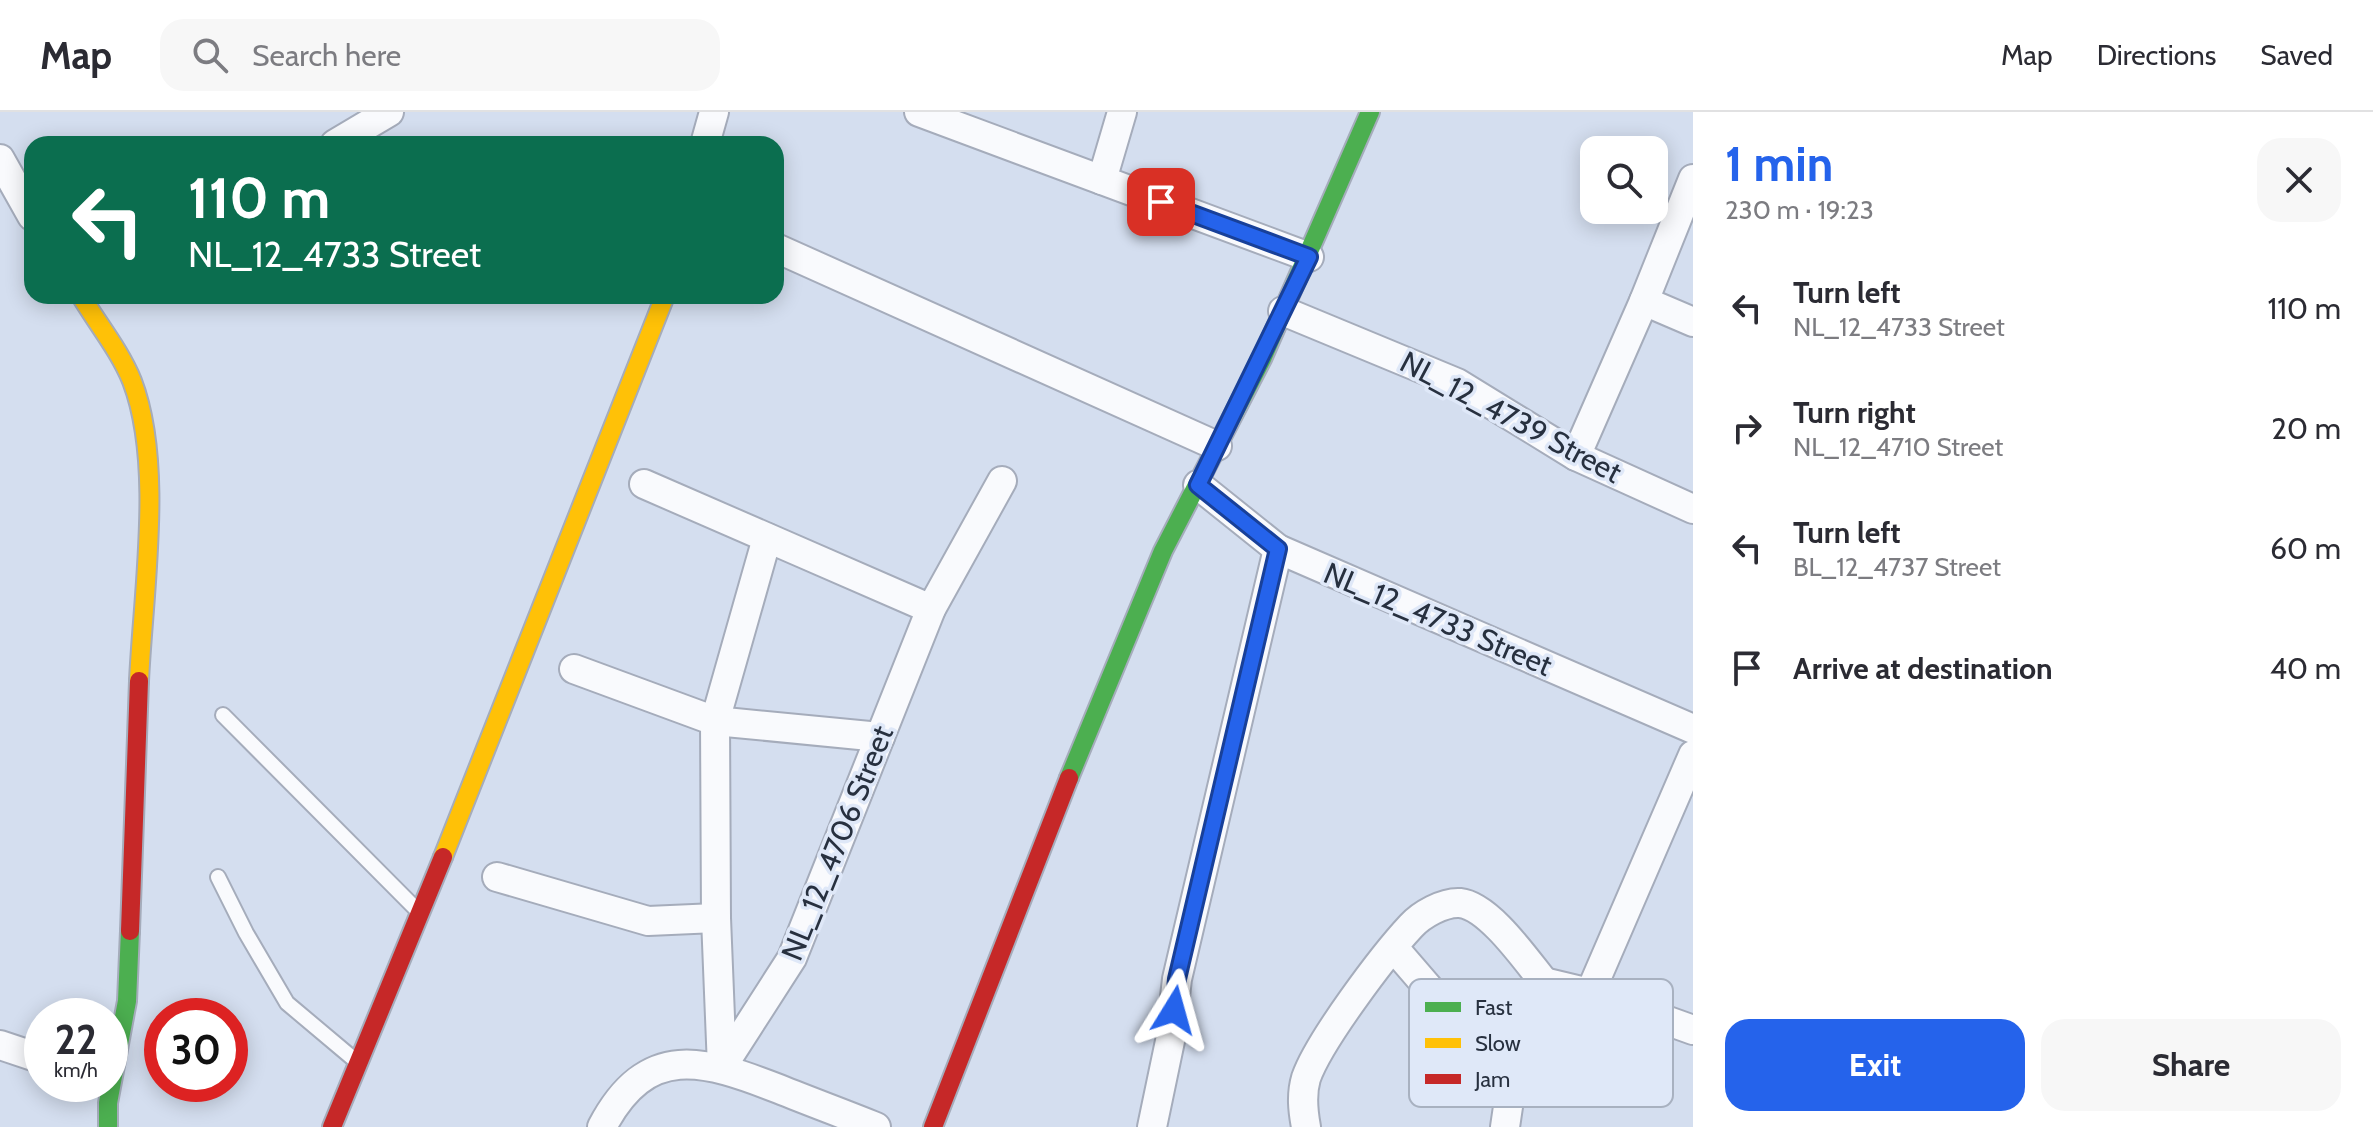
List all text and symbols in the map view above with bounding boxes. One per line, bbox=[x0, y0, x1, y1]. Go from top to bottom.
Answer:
search box bbox=[160, 19, 720, 91]
text: Map bbox=[40, 32, 112, 79]
icon: search bbox=[188, 33, 232, 77]
text: Search here bbox=[252, 37, 401, 74]
text: Map bbox=[2001, 38, 2053, 72]
text: Directions bbox=[2097, 38, 2216, 72]
text: Saved bbox=[2260, 38, 2333, 72]
text: 1 min bbox=[1725, 135, 1833, 193]
map controls bbox=[1580, 136, 1668, 224]
button: search bbox=[1580, 136, 1668, 224]
button: close bbox=[2257, 138, 2341, 222]
text: 110 m bbox=[188, 164, 330, 232]
icon: left bbox=[56, 168, 160, 272]
pin bbox=[1127, 168, 1195, 236]
icon: arrive bbox=[1139, 180, 1183, 224]
text: 230 m · 19:23 bbox=[1725, 194, 1874, 226]
text: NL_12_4733 Street bbox=[188, 232, 481, 276]
text: Turn left bbox=[1793, 274, 1901, 311]
icon: left bbox=[1725, 286, 1769, 330]
text: 110 m bbox=[2267, 290, 2341, 327]
text: NL_12_4733 Street bbox=[1793, 311, 2005, 343]
street label: NL_12_4739 Street bbox=[1394, 343, 1628, 491]
text: Turn right bbox=[1793, 394, 1916, 431]
icon: right bbox=[1725, 406, 1769, 450]
text: 20 m bbox=[2271, 410, 2341, 447]
text: NL_12_4710 Street bbox=[1793, 431, 2003, 463]
text: Turn left bbox=[1793, 514, 1901, 551]
icon: left bbox=[1725, 526, 1769, 570]
text: 60 m bbox=[2270, 530, 2341, 567]
text: BL_12_4737 Street bbox=[1793, 551, 2001, 583]
street label: NL_12_4733 Street bbox=[1318, 554, 1558, 684]
icon: arrive bbox=[1725, 646, 1769, 690]
text: Arrive at destination bbox=[1793, 650, 2053, 687]
text: 40 m bbox=[2270, 650, 2341, 687]
street label: NL_12_4706 Street bbox=[773, 720, 901, 966]
position arrow bbox=[1132, 968, 1216, 1052]
legend bbox=[1409, 979, 1673, 1107]
text: Fast bbox=[1475, 994, 1513, 1021]
speed limit sign: 30 bbox=[144, 998, 248, 1102]
text: 22 bbox=[55, 1015, 97, 1064]
button: Exit bbox=[1725, 1019, 2025, 1111]
button: Share bbox=[2041, 1019, 2341, 1111]
text: Slow bbox=[1475, 1030, 1521, 1057]
text: km/h bbox=[54, 1058, 98, 1082]
text: Jam bbox=[1474, 1066, 1510, 1093]

